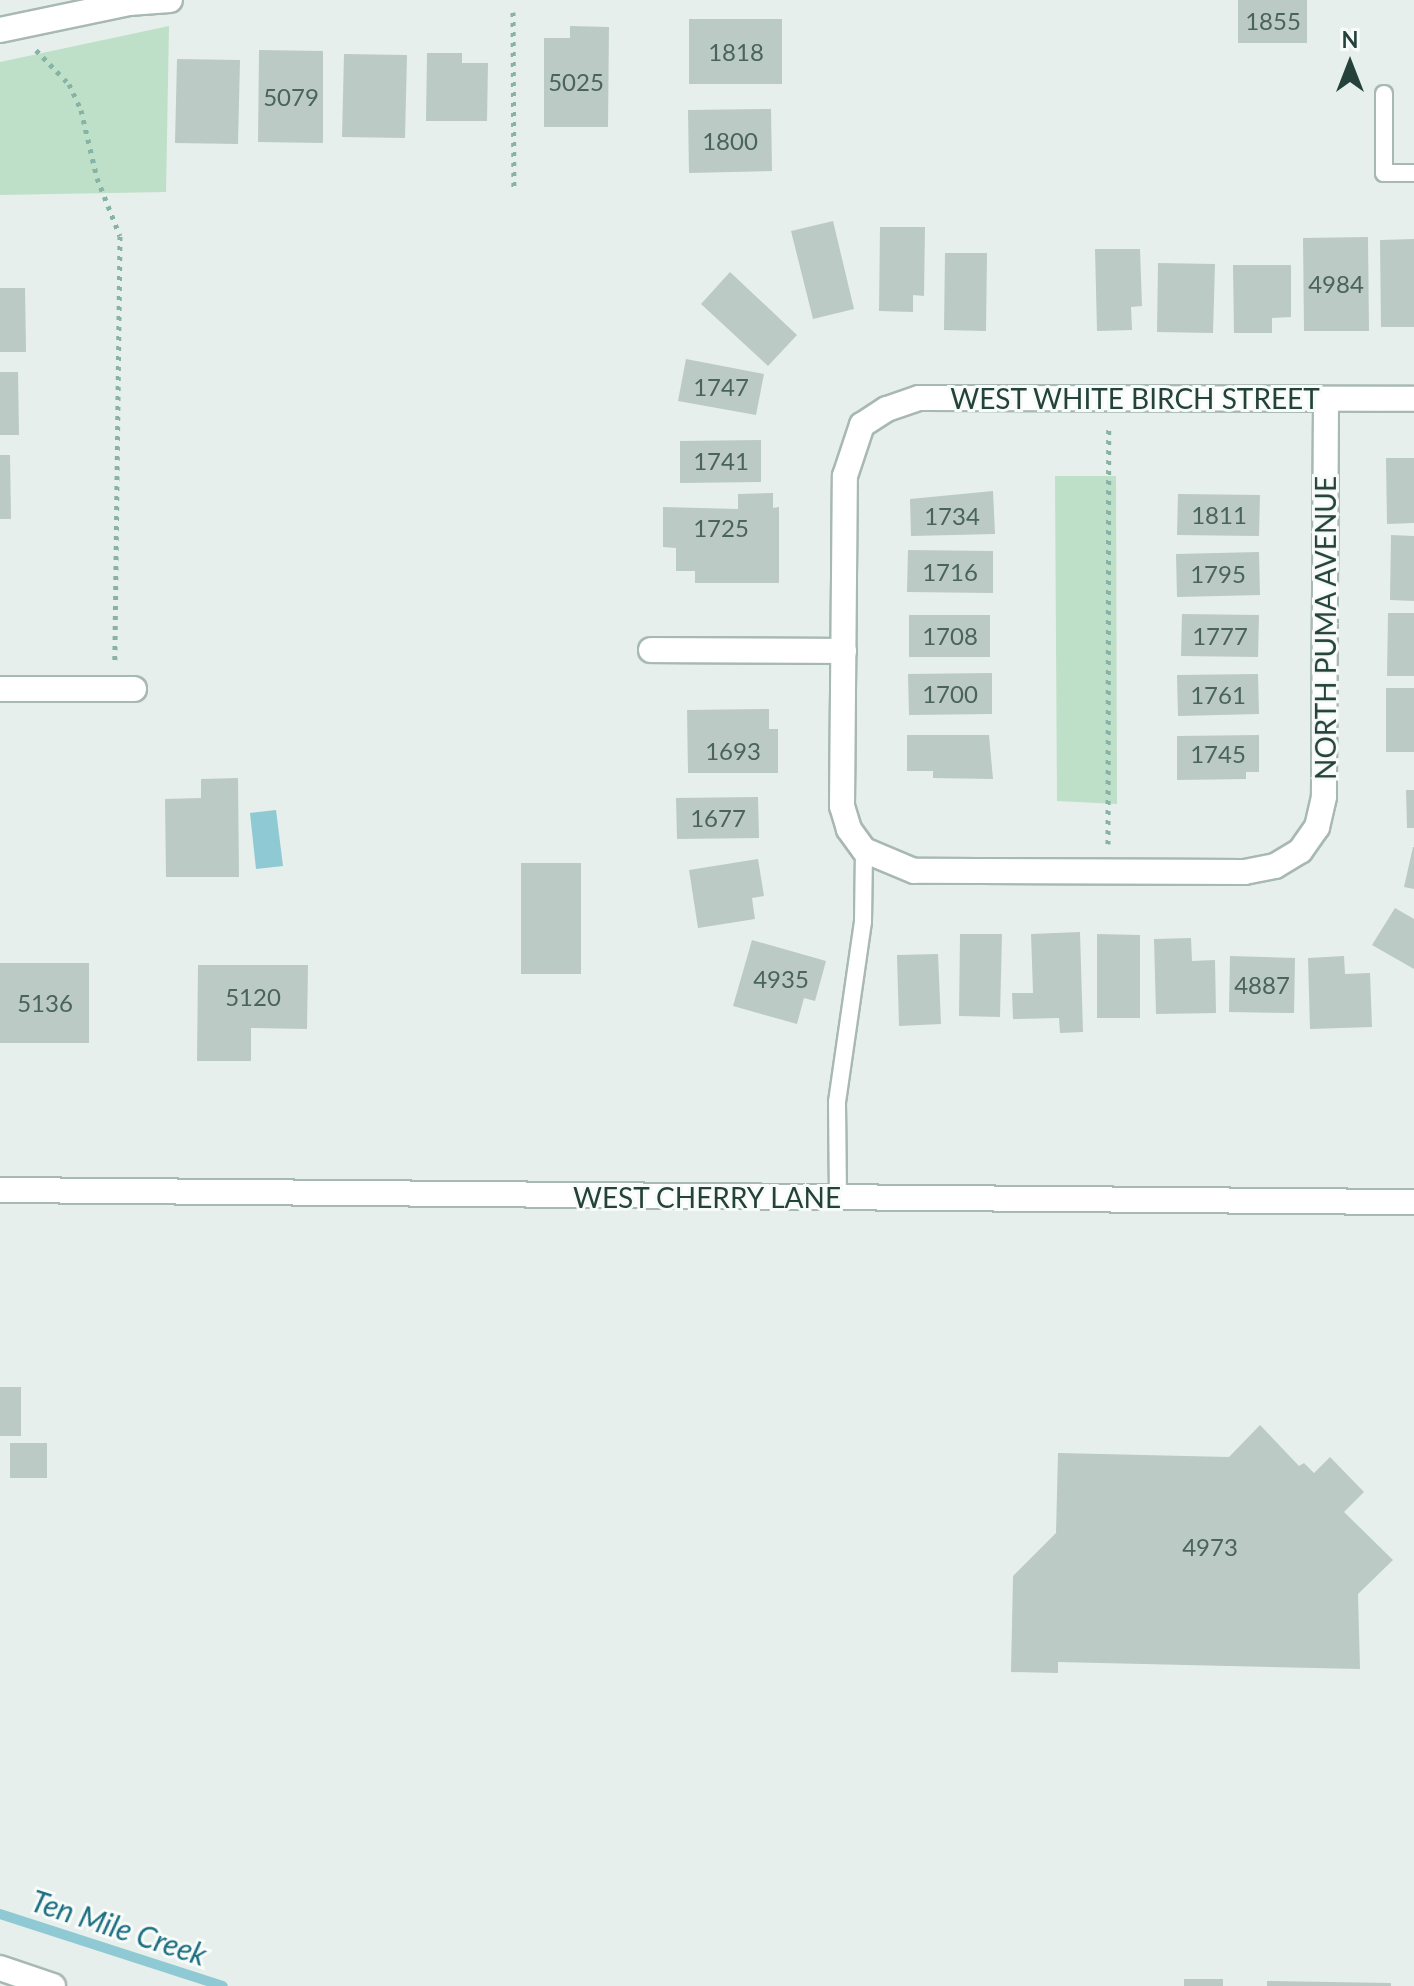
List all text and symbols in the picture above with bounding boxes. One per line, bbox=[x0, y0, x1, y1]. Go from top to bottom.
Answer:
house number: 1855 bbox=[1245, 7, 1301, 35]
north arrow bbox=[1310, 24, 1390, 104]
text: N bbox=[1342, 26, 1358, 53]
house number: 1818 bbox=[708, 38, 764, 66]
house number: 5025 bbox=[548, 68, 604, 96]
house number: 5079 bbox=[263, 83, 319, 111]
house number: 1800 bbox=[702, 127, 758, 155]
house number: 4984 bbox=[1308, 270, 1364, 298]
house number: 1747 bbox=[693, 373, 749, 401]
street label: WEST WHITE BIRCH STREET bbox=[950, 381, 1320, 415]
house number: 1741 bbox=[693, 447, 749, 475]
street label: NORTH PUMA AVENUE bbox=[1308, 475, 1342, 781]
house number: 1811 bbox=[1191, 501, 1247, 529]
house number: 1734 bbox=[924, 502, 980, 530]
house number: 1725 bbox=[693, 514, 749, 542]
house number: 1716 bbox=[922, 558, 978, 586]
house number: 1795 bbox=[1190, 560, 1246, 588]
house number: 1708 bbox=[922, 622, 978, 650]
house number: 1777 bbox=[1192, 622, 1248, 650]
house number: 1700 bbox=[922, 680, 978, 708]
house number: 1761 bbox=[1190, 681, 1246, 709]
house number: 1693 bbox=[705, 737, 761, 765]
house number: 1745 bbox=[1190, 740, 1246, 768]
house number: 1677 bbox=[690, 804, 746, 832]
house number: 4935 bbox=[753, 965, 809, 993]
house number: 4887 bbox=[1234, 971, 1290, 999]
house number: 5120 bbox=[225, 983, 281, 1011]
house number: 5136 bbox=[17, 989, 73, 1017]
street label: WEST CHERRY LANE bbox=[572, 1180, 842, 1214]
house number: 4973 bbox=[1182, 1533, 1238, 1561]
water label: Ten Mile Creek bbox=[27, 1882, 211, 1972]

